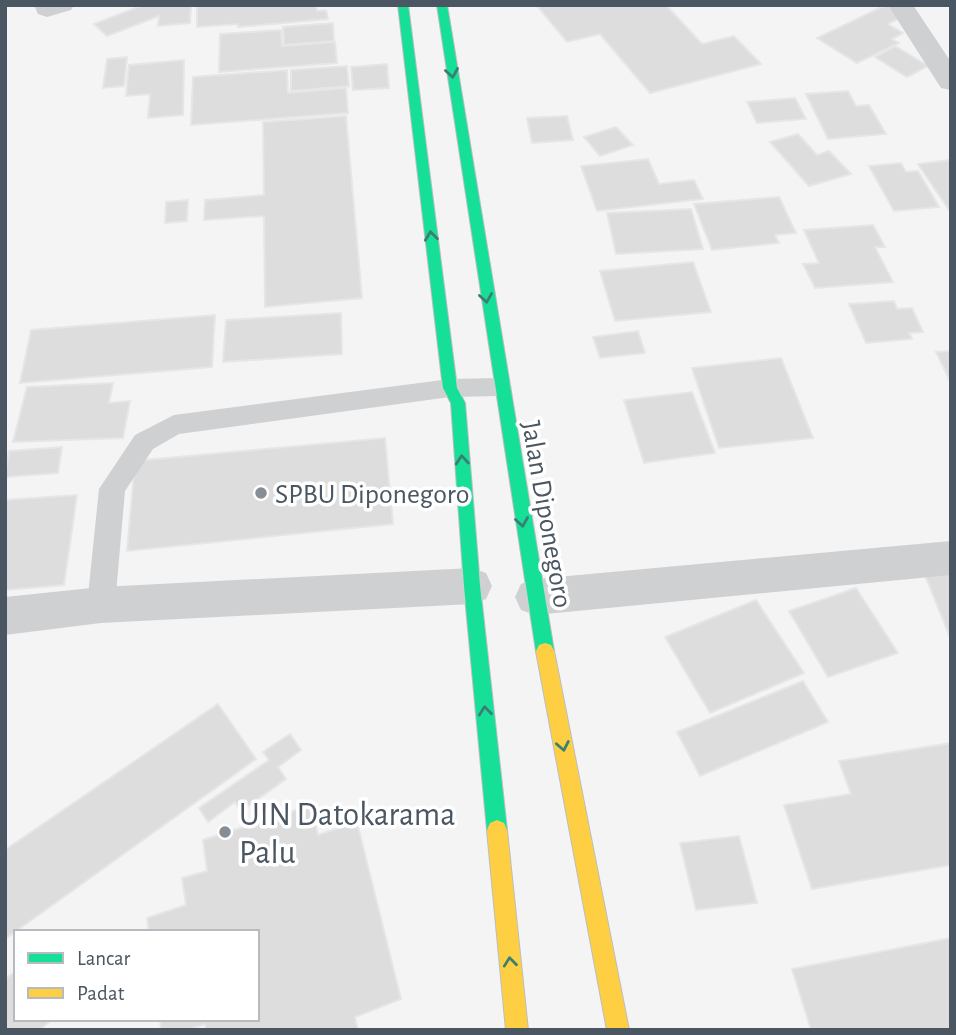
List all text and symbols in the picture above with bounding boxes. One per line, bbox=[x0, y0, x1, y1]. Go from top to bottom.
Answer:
one-way arrow bbox=[444, 67, 459, 79]
one-way arrow bbox=[424, 230, 439, 242]
one-way arrow bbox=[478, 292, 493, 304]
street label: Jalan Diponegoro bbox=[516, 419, 576, 610]
one-way arrow bbox=[455, 454, 470, 465]
place label: SPBU Diponegoro bbox=[275, 481, 470, 509]
marker: SPBU Diponegoro bbox=[253, 485, 269, 501]
one-way arrow bbox=[514, 516, 529, 528]
one-way arrow bbox=[478, 705, 493, 716]
one-way arrow bbox=[555, 740, 570, 752]
place label: UIN Datokarama Palu bbox=[239, 799, 456, 870]
marker: UIN Datokarama Palu bbox=[217, 824, 233, 840]
legend bbox=[14, 930, 259, 1021]
text: Lancar bbox=[77, 948, 130, 969]
one-way arrow bbox=[503, 956, 518, 967]
text: Padat bbox=[77, 983, 125, 1004]

